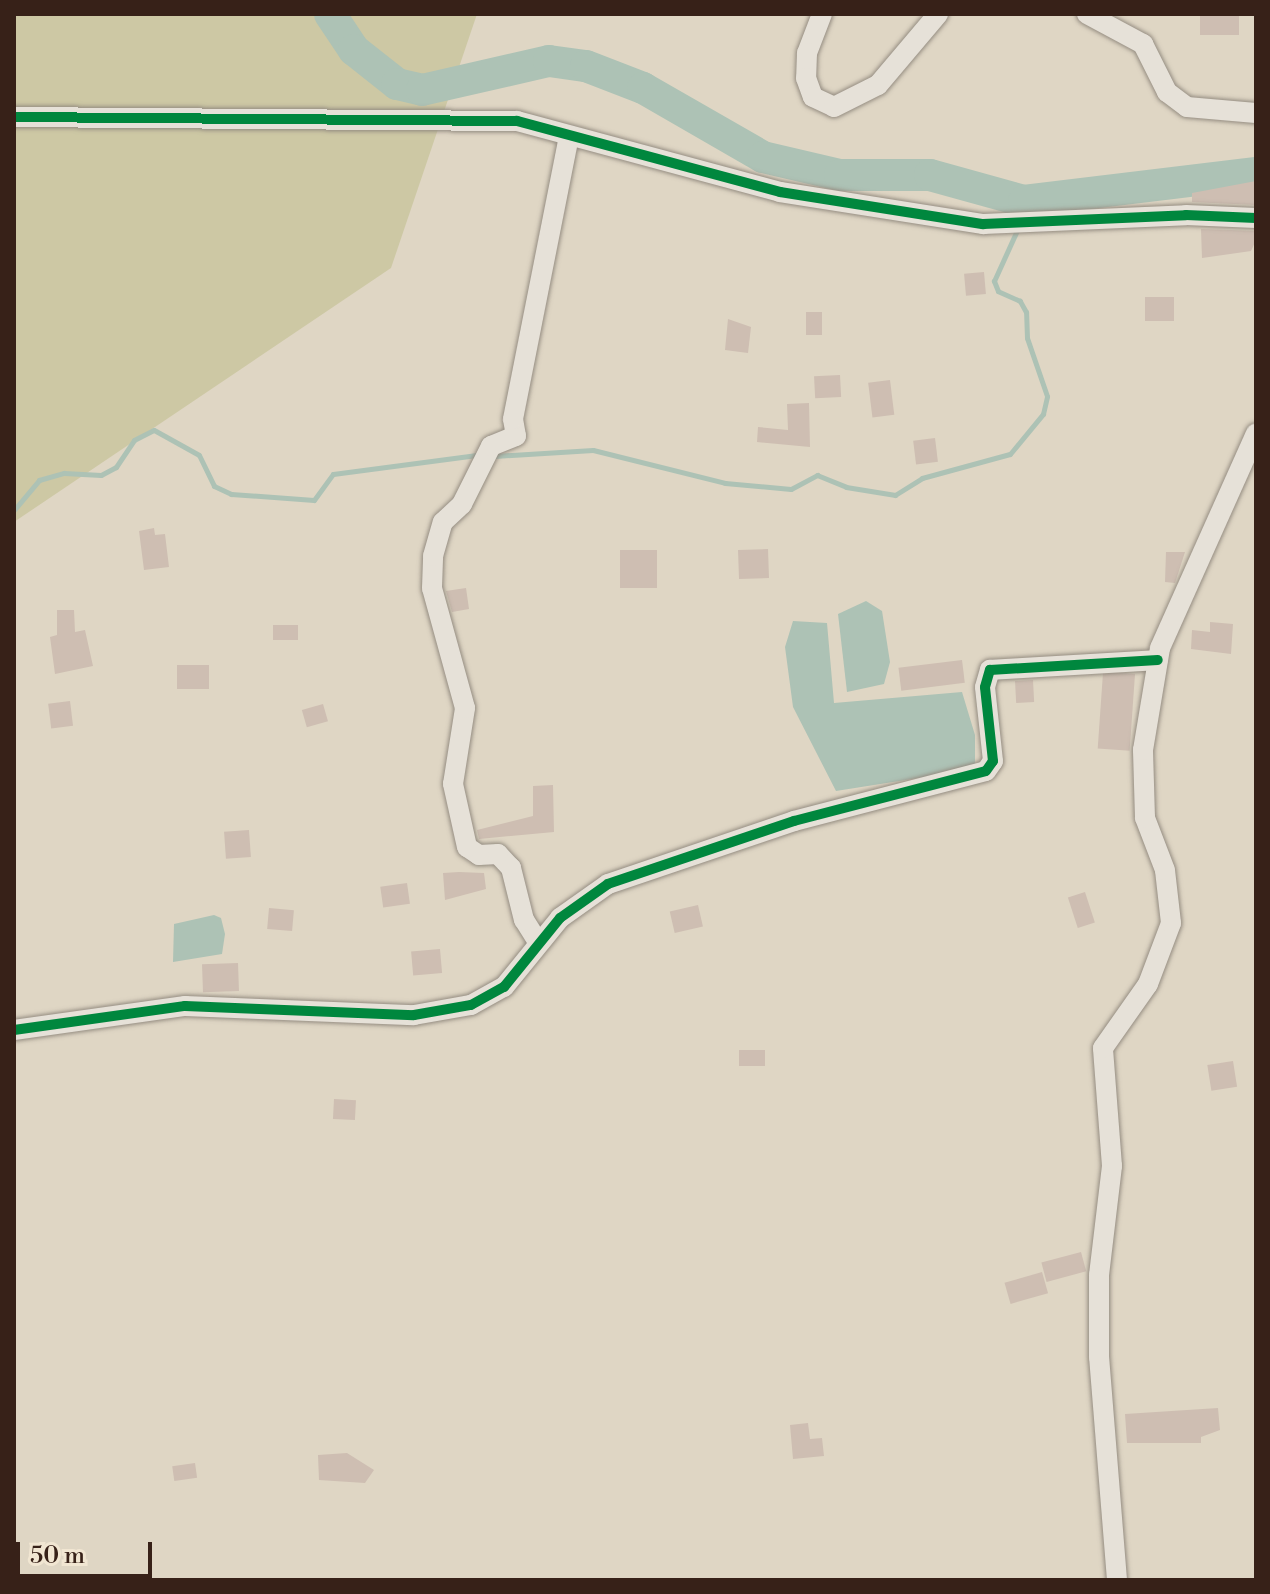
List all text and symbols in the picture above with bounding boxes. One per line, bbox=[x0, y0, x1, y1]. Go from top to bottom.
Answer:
scale bar bbox=[20, 1526, 156, 1576]
text: 50 m bbox=[30, 1541, 85, 1571]

